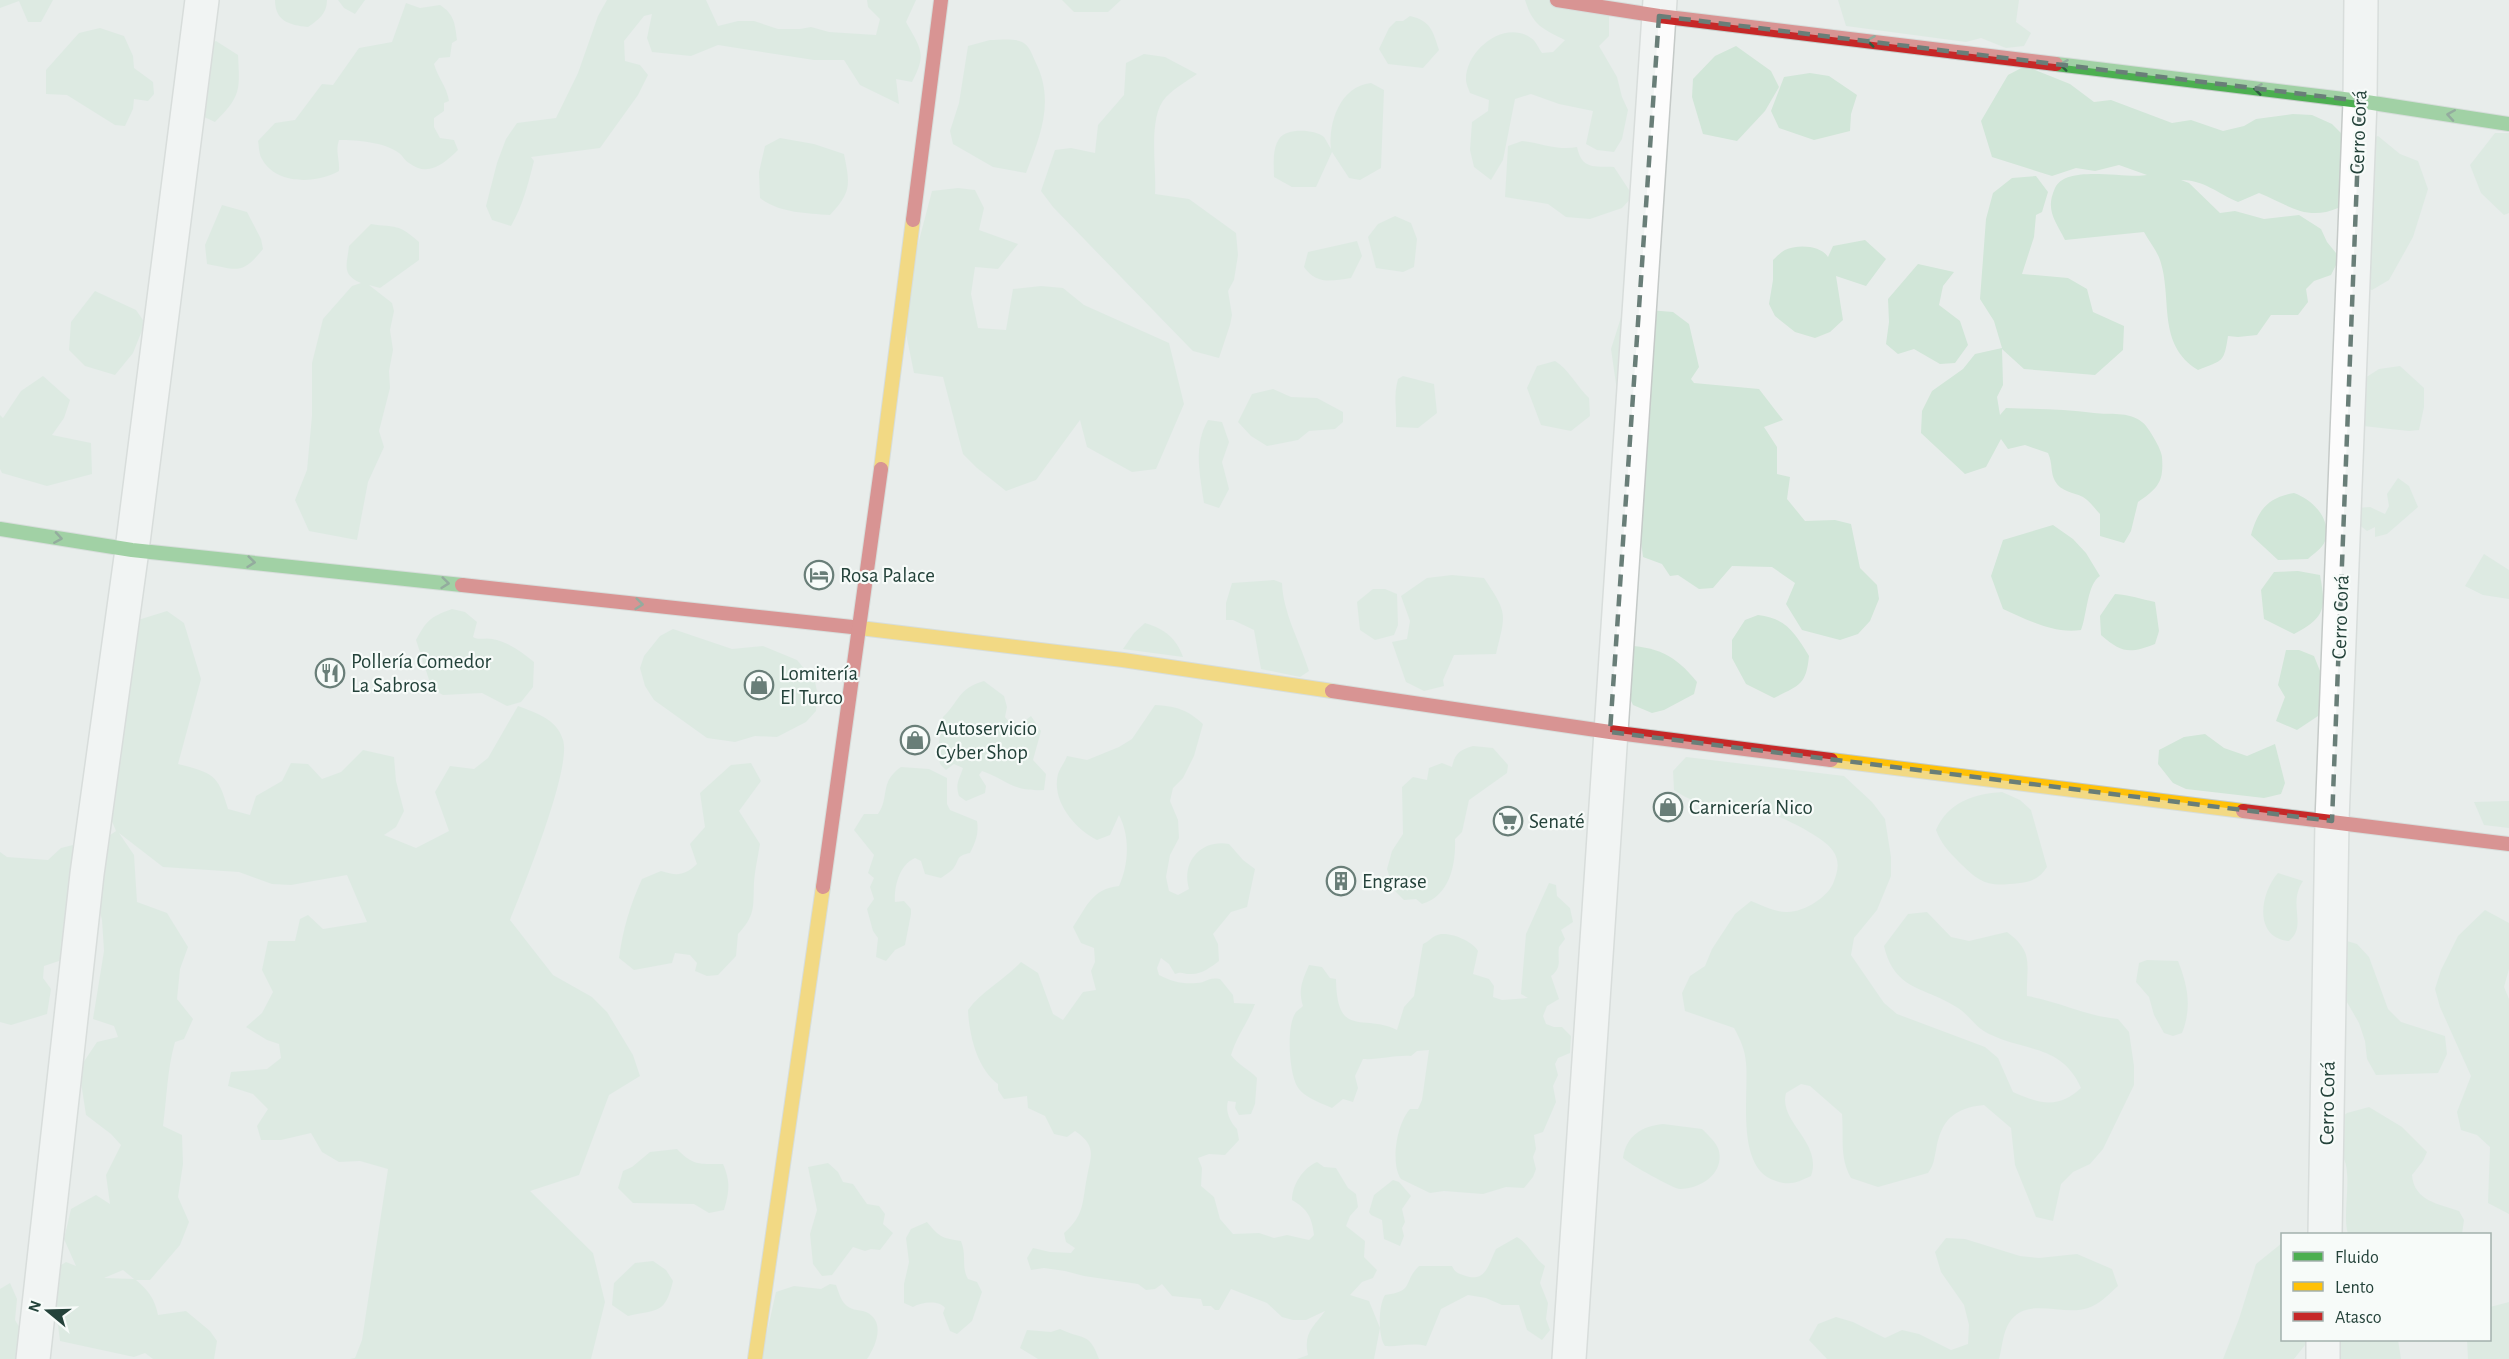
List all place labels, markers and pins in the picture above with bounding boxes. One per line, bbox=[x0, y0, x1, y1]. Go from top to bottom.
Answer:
hotel icon: Rosa Palace bbox=[803, 559, 835, 591]
place label: Rosa Palace bbox=[840, 565, 935, 586]
place label: Pollería Comedor La Sabrosa bbox=[351, 651, 491, 696]
restaurant icon: Pollería Comedor La Sabrosa bbox=[314, 657, 346, 689]
place label: Lomitería El Turco bbox=[780, 663, 858, 708]
shop icon: Lomitería El Turco bbox=[743, 669, 775, 701]
place label: Autoservicio Cyber Shop bbox=[936, 718, 1037, 763]
shop icon: Autoservicio Cyber Shop bbox=[899, 724, 931, 756]
shop icon: Carnicería Nico bbox=[1652, 791, 1684, 823]
place label: Carnicería Nico bbox=[1689, 797, 1813, 818]
supermarket icon: Senaté bbox=[1492, 805, 1524, 837]
place label: Senaté bbox=[1529, 811, 1585, 832]
building icon: Engrase bbox=[1325, 865, 1357, 897]
place label: Engrase bbox=[1362, 871, 1427, 892]

